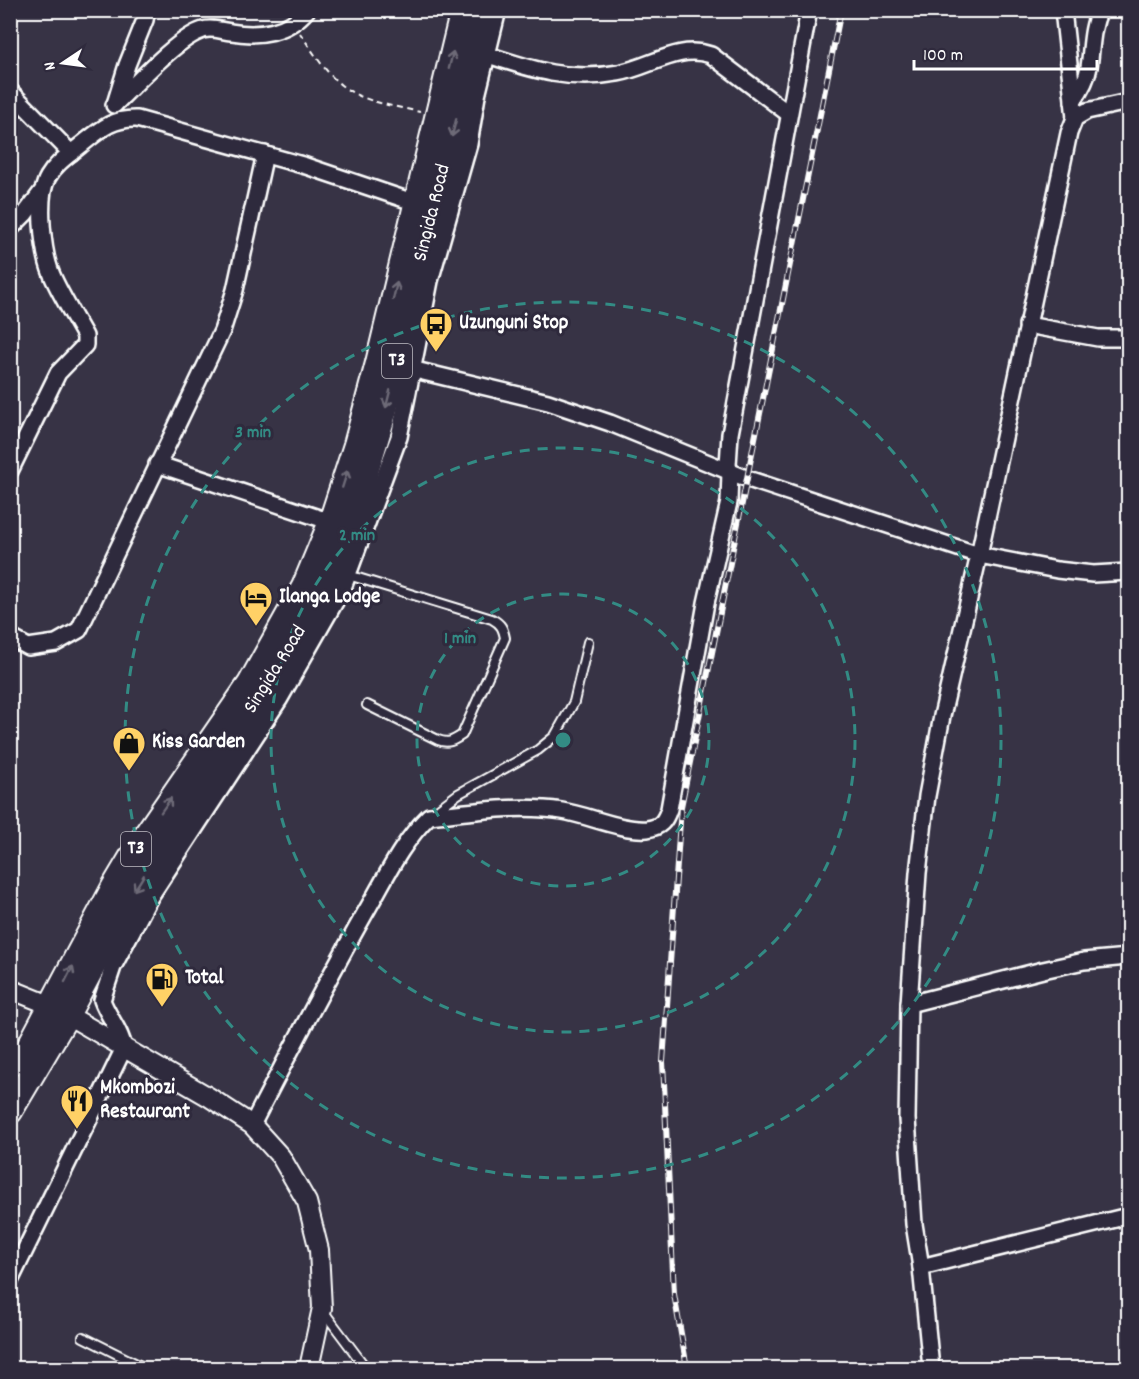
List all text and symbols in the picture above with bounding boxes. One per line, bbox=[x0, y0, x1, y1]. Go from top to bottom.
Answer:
north arrow bbox=[33, 33, 93, 93]
scale bar bbox=[914, 33, 1097, 71]
text: 100 m bbox=[923, 44, 963, 69]
one-way arrow bbox=[446, 51, 458, 70]
text: N bbox=[39, 59, 63, 72]
one-way arrow bbox=[447, 118, 459, 137]
street label: Singida Road bbox=[406, 161, 460, 265]
one-way arrow bbox=[390, 282, 402, 301]
bus stop icon: Uzunguni Stop bbox=[418, 306, 454, 353]
place label: Uzunguni Stop bbox=[459, 309, 569, 339]
road number: T3 bbox=[382, 344, 412, 378]
one-way arrow bbox=[381, 390, 393, 409]
text: 3 min bbox=[235, 421, 271, 446]
one-way arrow bbox=[340, 470, 351, 489]
text: 2 min bbox=[339, 524, 375, 549]
hotel icon: Ilanga Lodge bbox=[238, 580, 274, 627]
place label: Ilanga Lodge bbox=[279, 583, 380, 613]
street label: Singida Road bbox=[237, 620, 315, 720]
text: 1 min bbox=[444, 627, 476, 652]
shop icon: Kiss Garden bbox=[111, 725, 147, 772]
place label: Kiss Garden bbox=[152, 728, 245, 758]
centre of rings bbox=[553, 730, 573, 750]
one-way arrow bbox=[160, 797, 172, 814]
road number: T3 bbox=[121, 832, 151, 866]
one-way arrow bbox=[132, 874, 144, 891]
fuel station icon: Total bbox=[144, 961, 180, 1008]
place label: Total bbox=[185, 964, 224, 994]
one-way arrow bbox=[63, 965, 75, 983]
place label: Mkombozi Restaurant bbox=[100, 1074, 190, 1128]
restaurant icon: Mkombozi Restaurant bbox=[59, 1083, 95, 1130]

